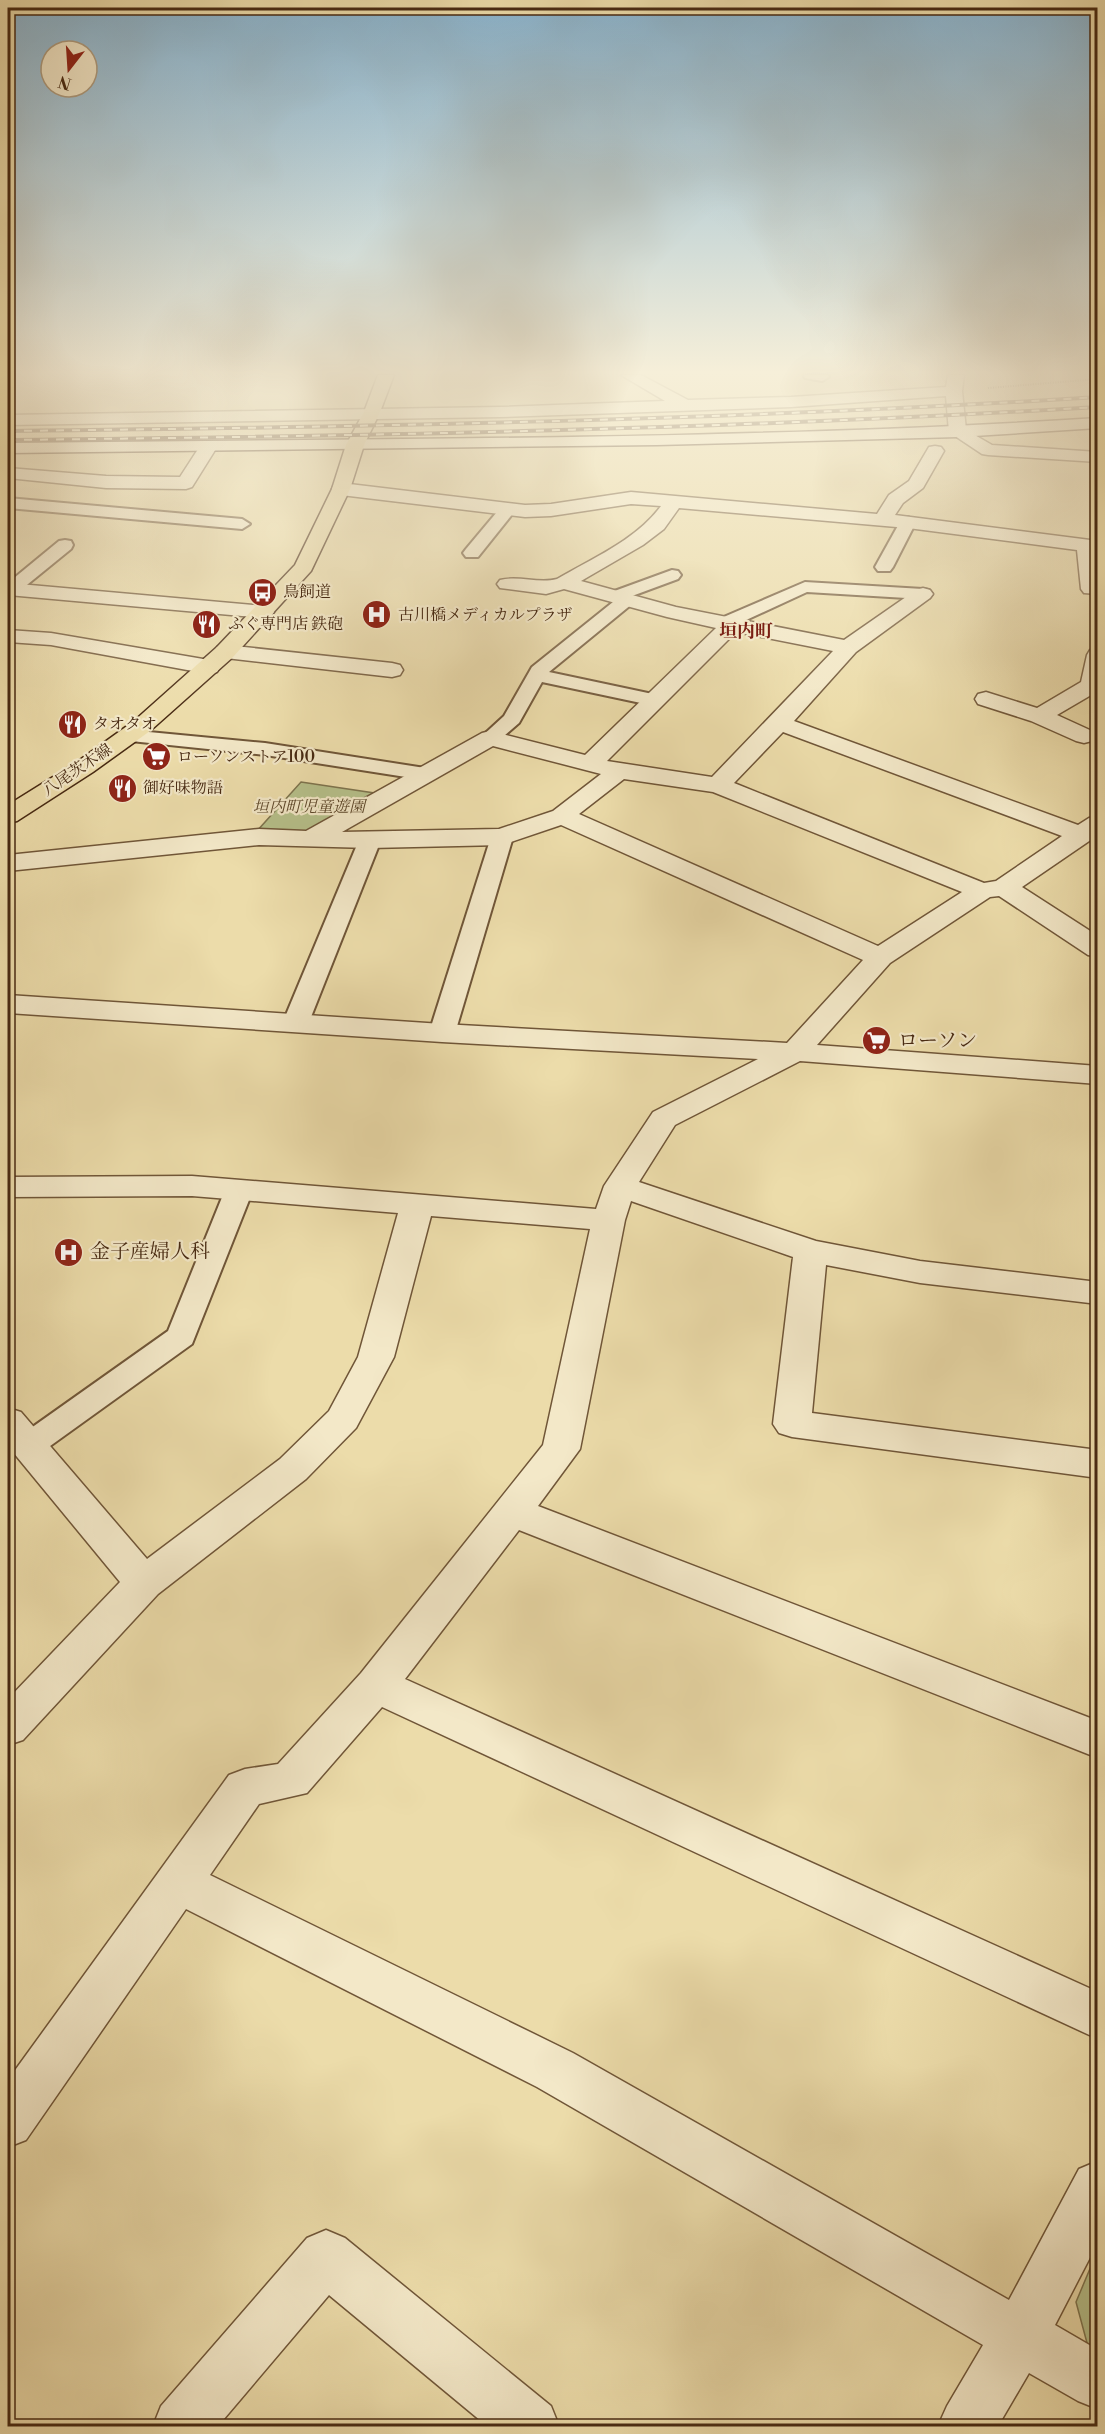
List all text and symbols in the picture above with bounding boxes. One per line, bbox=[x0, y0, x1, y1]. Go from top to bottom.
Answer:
north arrow bbox=[39, 39, 99, 99]
text: N bbox=[56, 71, 74, 94]
bus stop icon: 鳥飼道 bbox=[246, 576, 278, 608]
place label: 鳥飼道 bbox=[283, 582, 331, 602]
hospital icon: 古川橋メディカルプラザ bbox=[361, 599, 393, 631]
place label: 古川橋メディカルプラザ bbox=[398, 605, 573, 625]
restaurant icon: ふぐ専門店 鉄砲 bbox=[191, 608, 223, 640]
place label: ふぐ専門店 鉄砲 bbox=[228, 614, 343, 634]
district label: 垣内町 bbox=[719, 620, 773, 643]
restaurant icon: タオタオ bbox=[56, 708, 88, 740]
place label: タオタオ bbox=[93, 714, 157, 734]
street label: 八尾茨木線 bbox=[38, 739, 116, 801]
supermarket icon: ローソンストア100 bbox=[140, 741, 172, 773]
place label: ローソンストア100 bbox=[177, 747, 315, 767]
restaurant icon: 御好味物語 bbox=[106, 772, 138, 804]
place label: 御好味物語 bbox=[143, 778, 223, 798]
park label: 垣内町児童遊園 bbox=[253, 797, 368, 817]
supermarket icon: ローソン bbox=[861, 1025, 893, 1057]
place label: ローソン bbox=[898, 1029, 977, 1054]
hospital icon: 金子産婦人科 bbox=[53, 1236, 85, 1268]
place label: 金子産婦人科 bbox=[90, 1240, 210, 1265]

